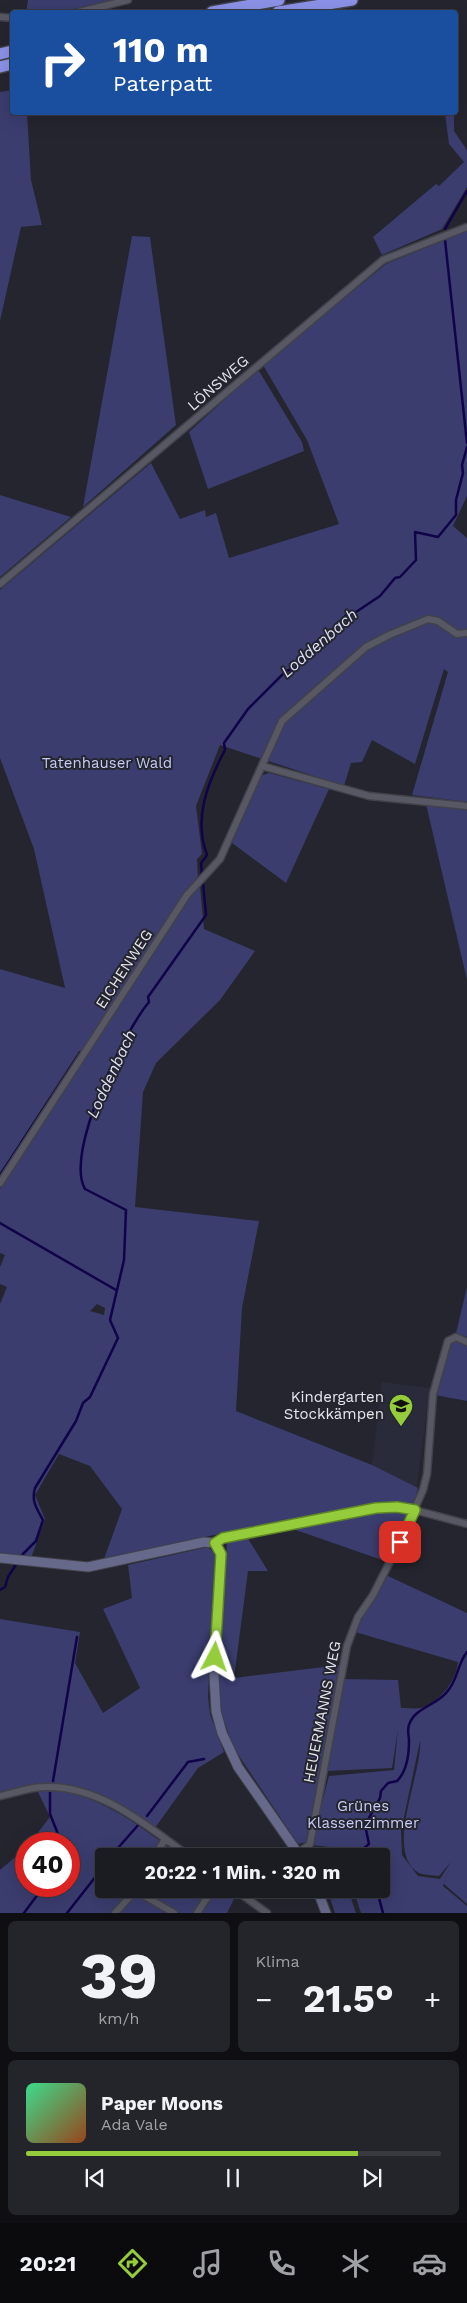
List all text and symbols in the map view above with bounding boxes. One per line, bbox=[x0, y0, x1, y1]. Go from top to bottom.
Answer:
text: 110 m bbox=[113, 29, 209, 71]
icon: right bbox=[30, 30, 95, 95]
text: Paterpatt bbox=[113, 71, 212, 96]
street label: LÖNSWEG bbox=[184, 352, 252, 414]
water label: Loddenbach bbox=[277, 605, 361, 681]
park label: Tatenhauser Wald bbox=[42, 754, 172, 772]
street label: EICHENWEG bbox=[92, 926, 156, 1012]
water label: Loddenbach bbox=[82, 1027, 140, 1121]
place label: Kindergarten Stockkämpen bbox=[284, 1388, 384, 1423]
school or university icon: Kindergarten Stockkämpen bbox=[388, 1393, 414, 1427]
pin bbox=[379, 1521, 421, 1563]
icon: arrive bbox=[386, 1528, 414, 1556]
position arrow bbox=[188, 1630, 240, 1682]
street label: HEUERMANNS WEG bbox=[299, 1639, 345, 1785]
park label: Grünes Klassenzimmer bbox=[307, 1797, 419, 1832]
speed limit sign: 40 bbox=[15, 1832, 80, 1897]
text: 20:22 · 1 Min. · 320 m bbox=[145, 1861, 340, 1884]
text: 39 bbox=[79, 1938, 158, 2014]
text: Klima bbox=[256, 1952, 299, 1971]
text: 21.5° bbox=[303, 1977, 394, 2021]
text: − bbox=[256, 1983, 272, 2016]
text: + bbox=[424, 1983, 441, 2016]
text: km/h bbox=[98, 2009, 139, 2028]
text: Paper Moons bbox=[101, 2092, 223, 2115]
text: Ada Vale bbox=[101, 2115, 168, 2134]
icon: previous bbox=[81, 2164, 109, 2192]
icon: pause bbox=[219, 2164, 247, 2192]
icon: next bbox=[358, 2164, 386, 2192]
icon: directions bbox=[115, 2246, 150, 2281]
icon: music bbox=[190, 2246, 225, 2281]
icon: phone bbox=[264, 2246, 299, 2281]
icon: climate bbox=[338, 2246, 373, 2281]
icon: car bbox=[412, 2246, 447, 2281]
text: 20:21 bbox=[20, 2251, 76, 2276]

